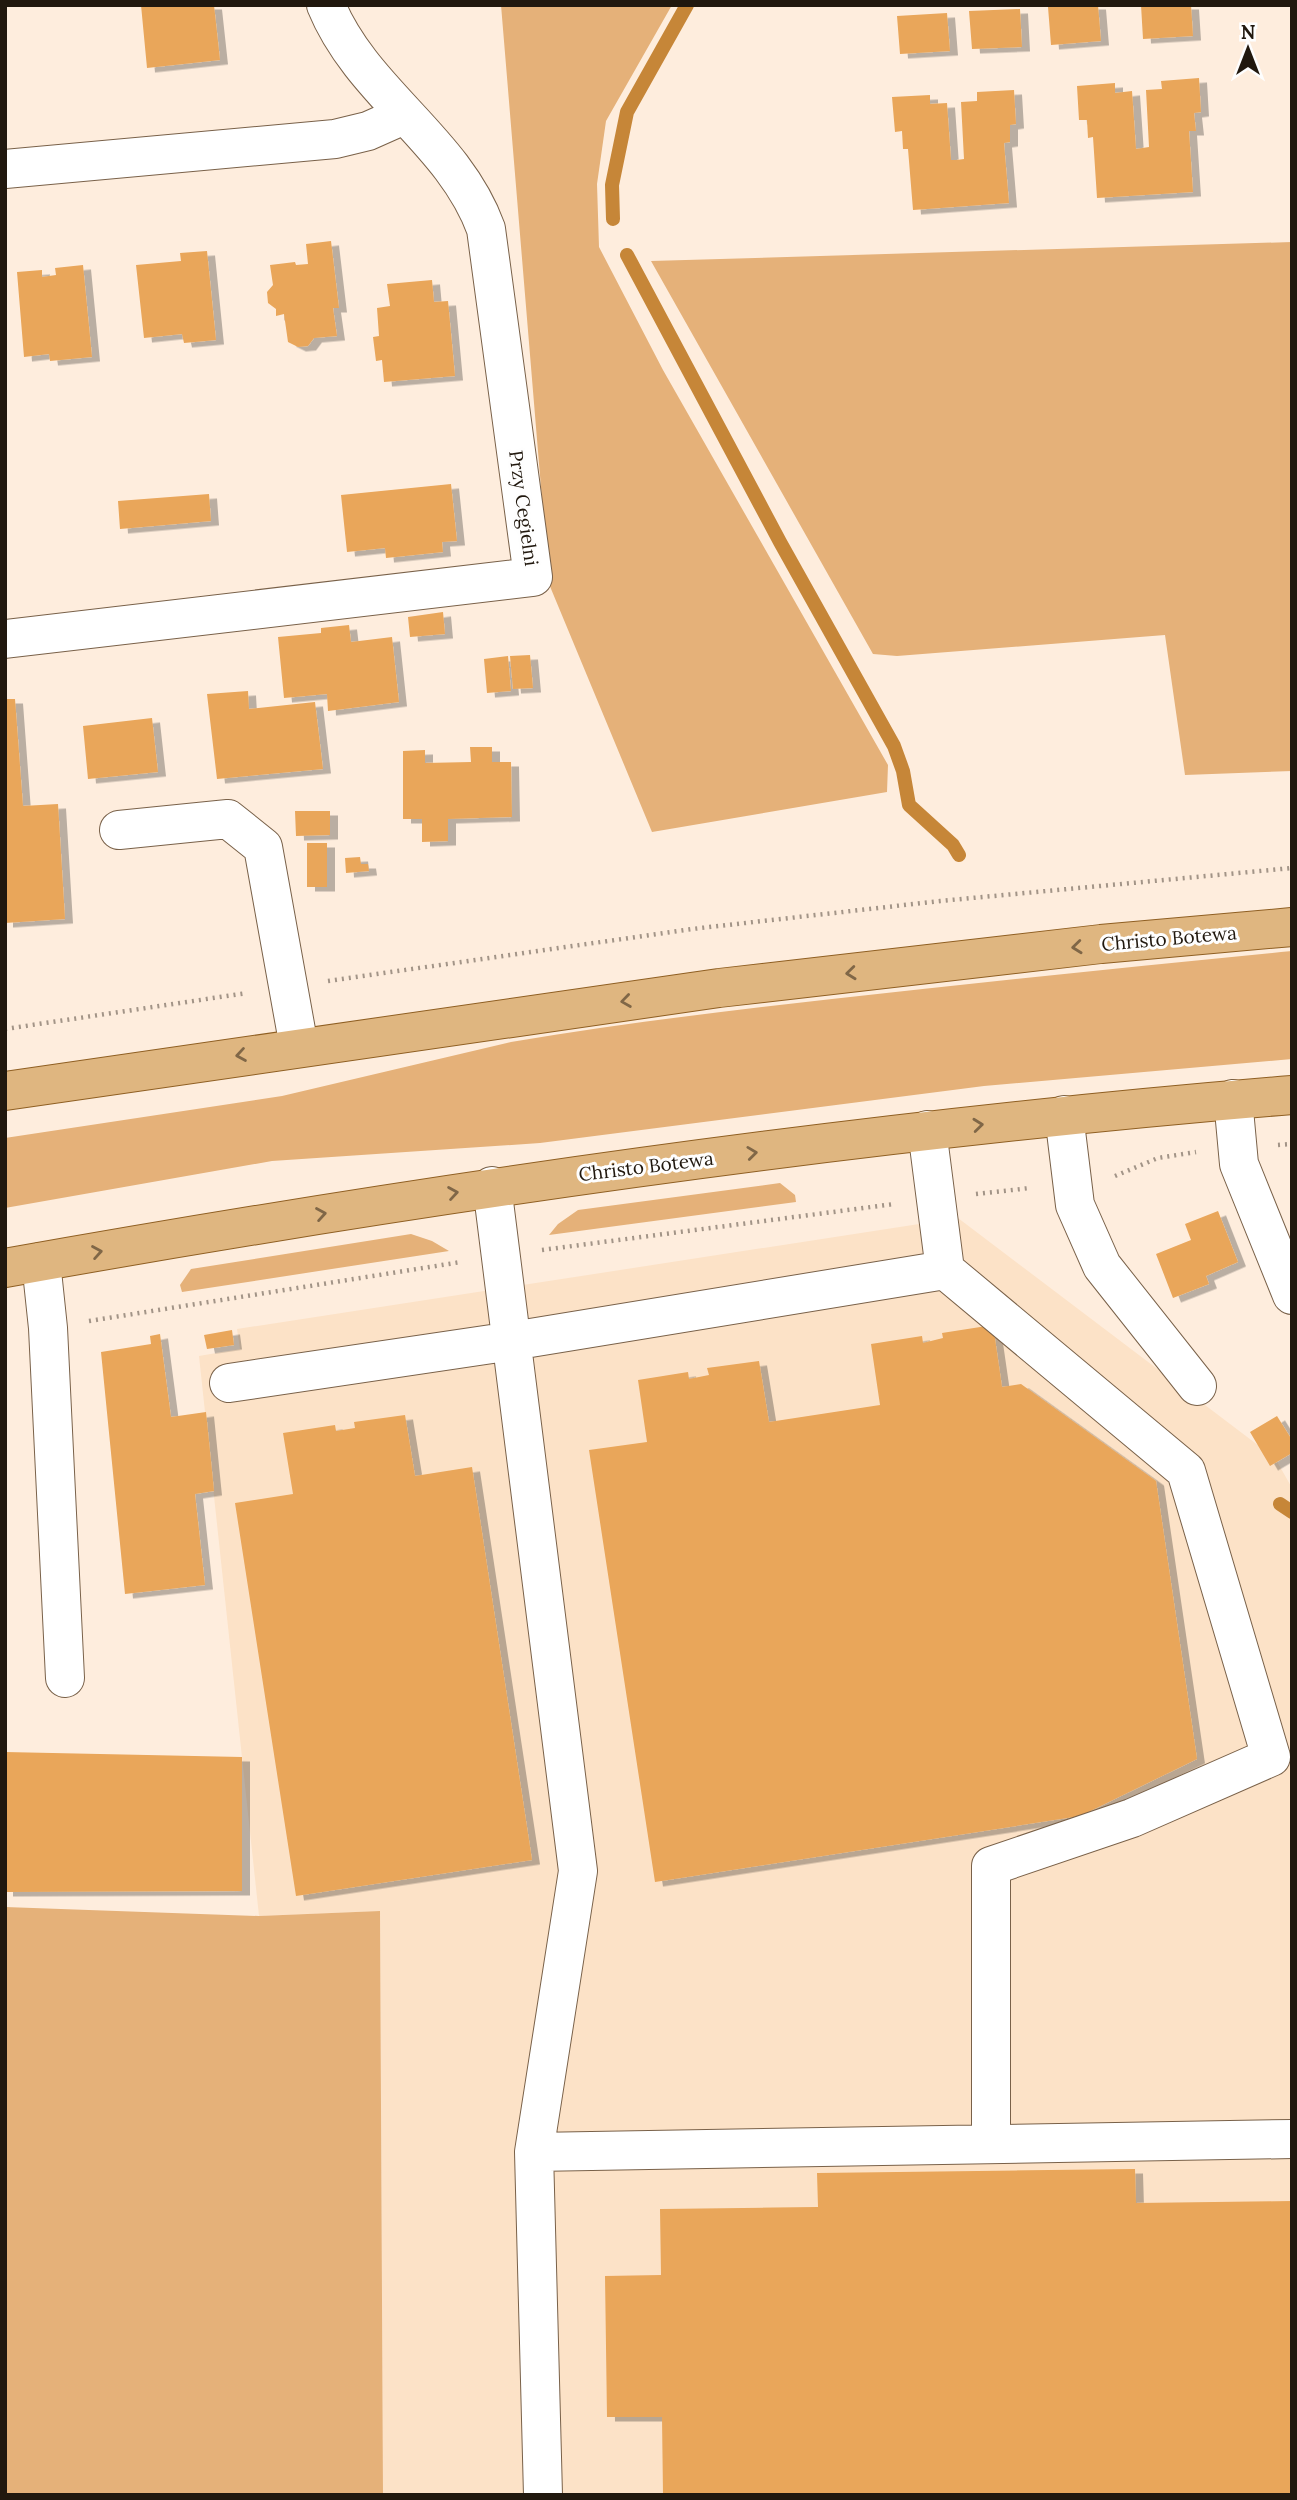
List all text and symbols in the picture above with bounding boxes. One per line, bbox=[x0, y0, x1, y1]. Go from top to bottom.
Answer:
north arrow bbox=[1213, 14, 1283, 84]
text: N bbox=[1241, 20, 1256, 44]
street label: Przy Cegielni bbox=[504, 449, 544, 567]
street label: Christo Botewa bbox=[1100, 920, 1238, 956]
one-way arrow bbox=[1072, 939, 1083, 954]
one-way arrow bbox=[846, 965, 857, 980]
one-way arrow bbox=[620, 993, 631, 1008]
one-way arrow bbox=[235, 1048, 247, 1063]
one-way arrow bbox=[972, 1117, 983, 1132]
one-way arrow bbox=[746, 1145, 758, 1160]
street label: Christo Botewa bbox=[577, 1146, 715, 1186]
one-way arrow bbox=[448, 1185, 459, 1200]
one-way arrow bbox=[315, 1207, 327, 1222]
one-way arrow bbox=[91, 1245, 103, 1260]

